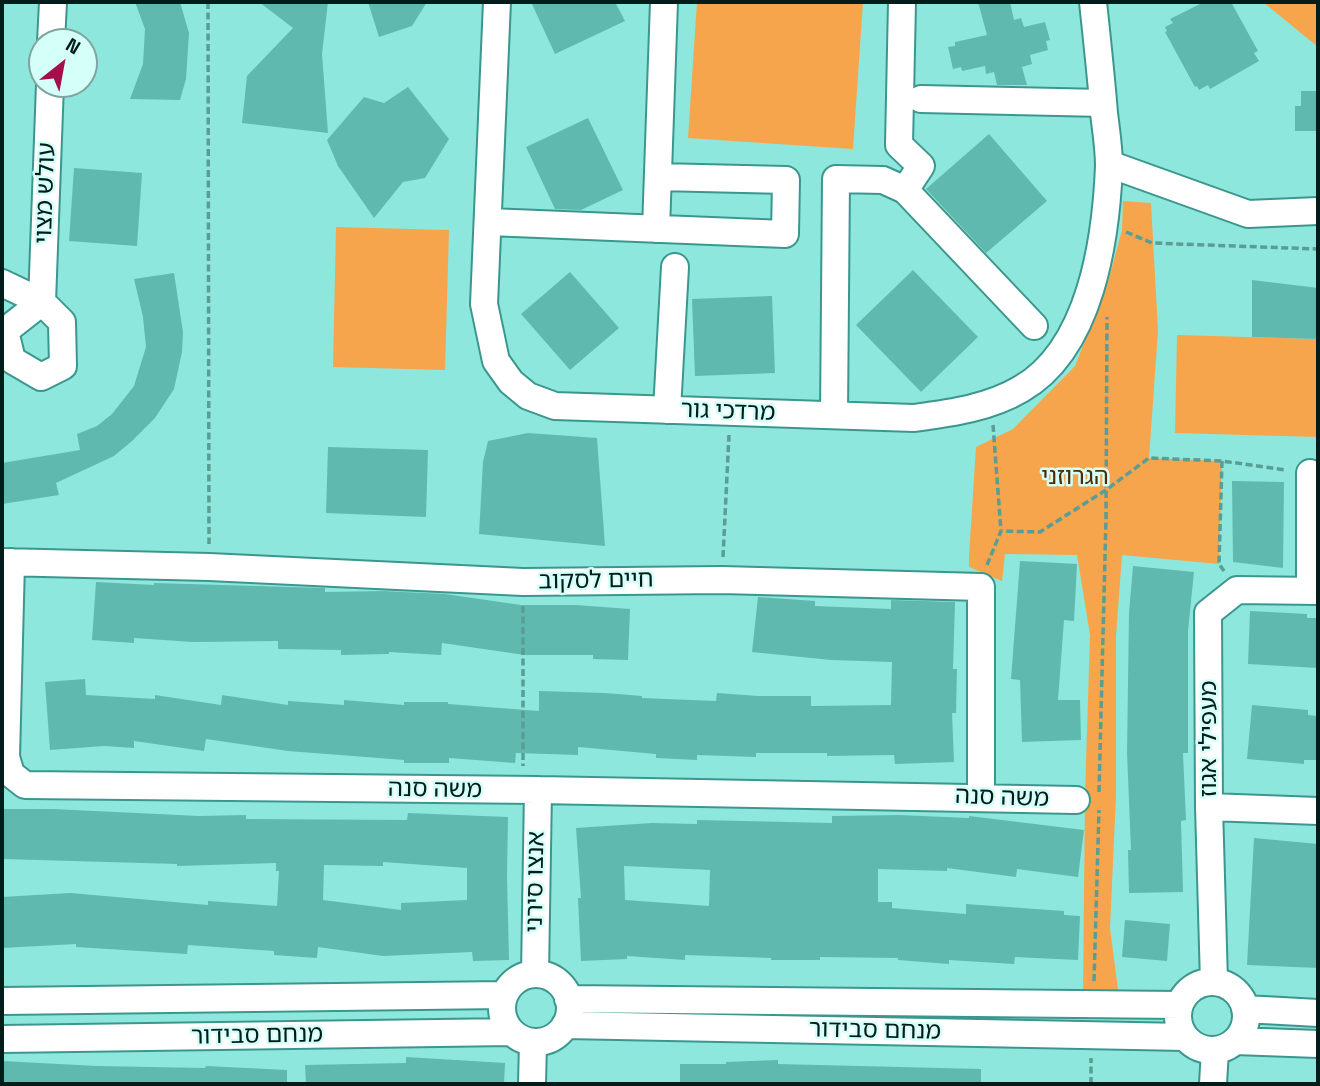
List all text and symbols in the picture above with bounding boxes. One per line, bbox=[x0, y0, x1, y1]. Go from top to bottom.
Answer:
north arrow bbox=[28, 28, 98, 98]
text: N bbox=[61, 32, 85, 60]
street label: עולש מצוי bbox=[30, 142, 62, 244]
street label: מרדכי גור bbox=[680, 396, 776, 428]
park label: הגרוזני bbox=[1041, 463, 1109, 491]
street label: חיים לסקוב bbox=[538, 566, 654, 596]
street label: מעפילי אגוז bbox=[1195, 681, 1223, 797]
street label: משה סנה bbox=[388, 775, 482, 805]
street label: משה סנה bbox=[954, 782, 1050, 814]
street label: אנצו סירני bbox=[521, 831, 551, 933]
street label: מנחם סבידור bbox=[809, 1015, 941, 1047]
street label: מנחם סבידור bbox=[191, 1020, 323, 1052]

